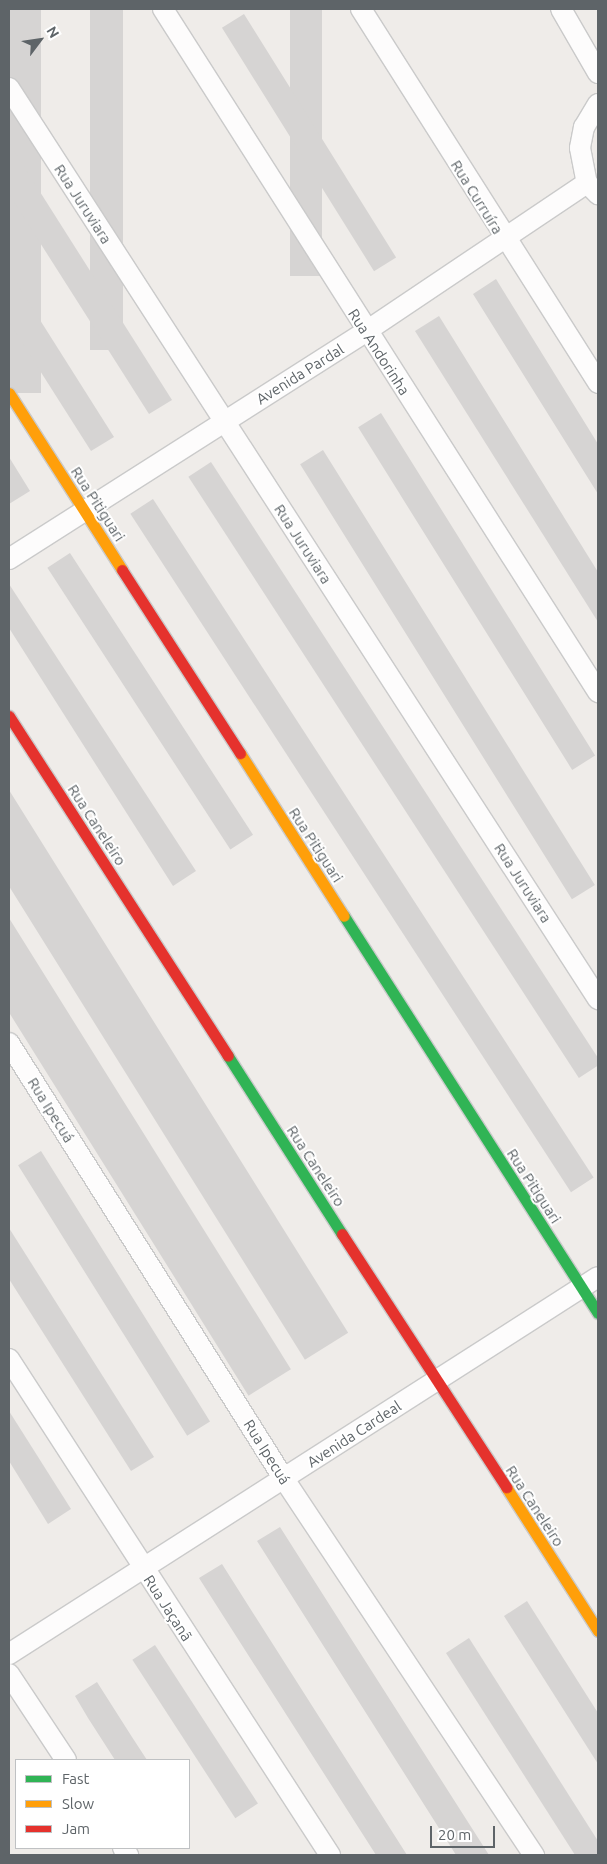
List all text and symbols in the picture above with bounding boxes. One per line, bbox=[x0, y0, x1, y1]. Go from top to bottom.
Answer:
north arrow bbox=[15, 15, 65, 65]
text: N bbox=[43, 24, 62, 41]
street label: Rua Curruíra bbox=[447, 157, 507, 237]
street label: Rua Juruviara bbox=[51, 161, 115, 247]
street label: Rua Andorinha bbox=[344, 306, 414, 398]
street label: Avenida Pardal bbox=[253, 340, 347, 408]
street label: Rua Pitiguari bbox=[67, 463, 129, 545]
street label: Rua Juruviara bbox=[271, 501, 335, 587]
street label: Rua Caneleiro bbox=[64, 781, 130, 869]
street label: Rua Pitiguari bbox=[285, 804, 347, 886]
street label: Rua Juruviara bbox=[491, 840, 555, 926]
street label: Rua Ipecuá bbox=[24, 1074, 78, 1146]
street label: Rua Caneleiro bbox=[283, 1122, 349, 1210]
street label: Rua Pitiguari bbox=[503, 1145, 565, 1227]
street label: Avenida Cardeal bbox=[304, 1397, 404, 1471]
street label: Rua Ipecuá bbox=[240, 1416, 294, 1488]
street label: Rua Caneleiro bbox=[502, 1462, 568, 1550]
street label: Rua Jaçanã bbox=[140, 1572, 196, 1644]
legend bbox=[15, 1759, 190, 1849]
text: Fast bbox=[62, 1770, 89, 1787]
text: Slow bbox=[62, 1795, 94, 1812]
scale bar bbox=[432, 1816, 497, 1848]
text: Jam bbox=[62, 1820, 90, 1837]
text: 20 m bbox=[438, 1826, 471, 1843]

